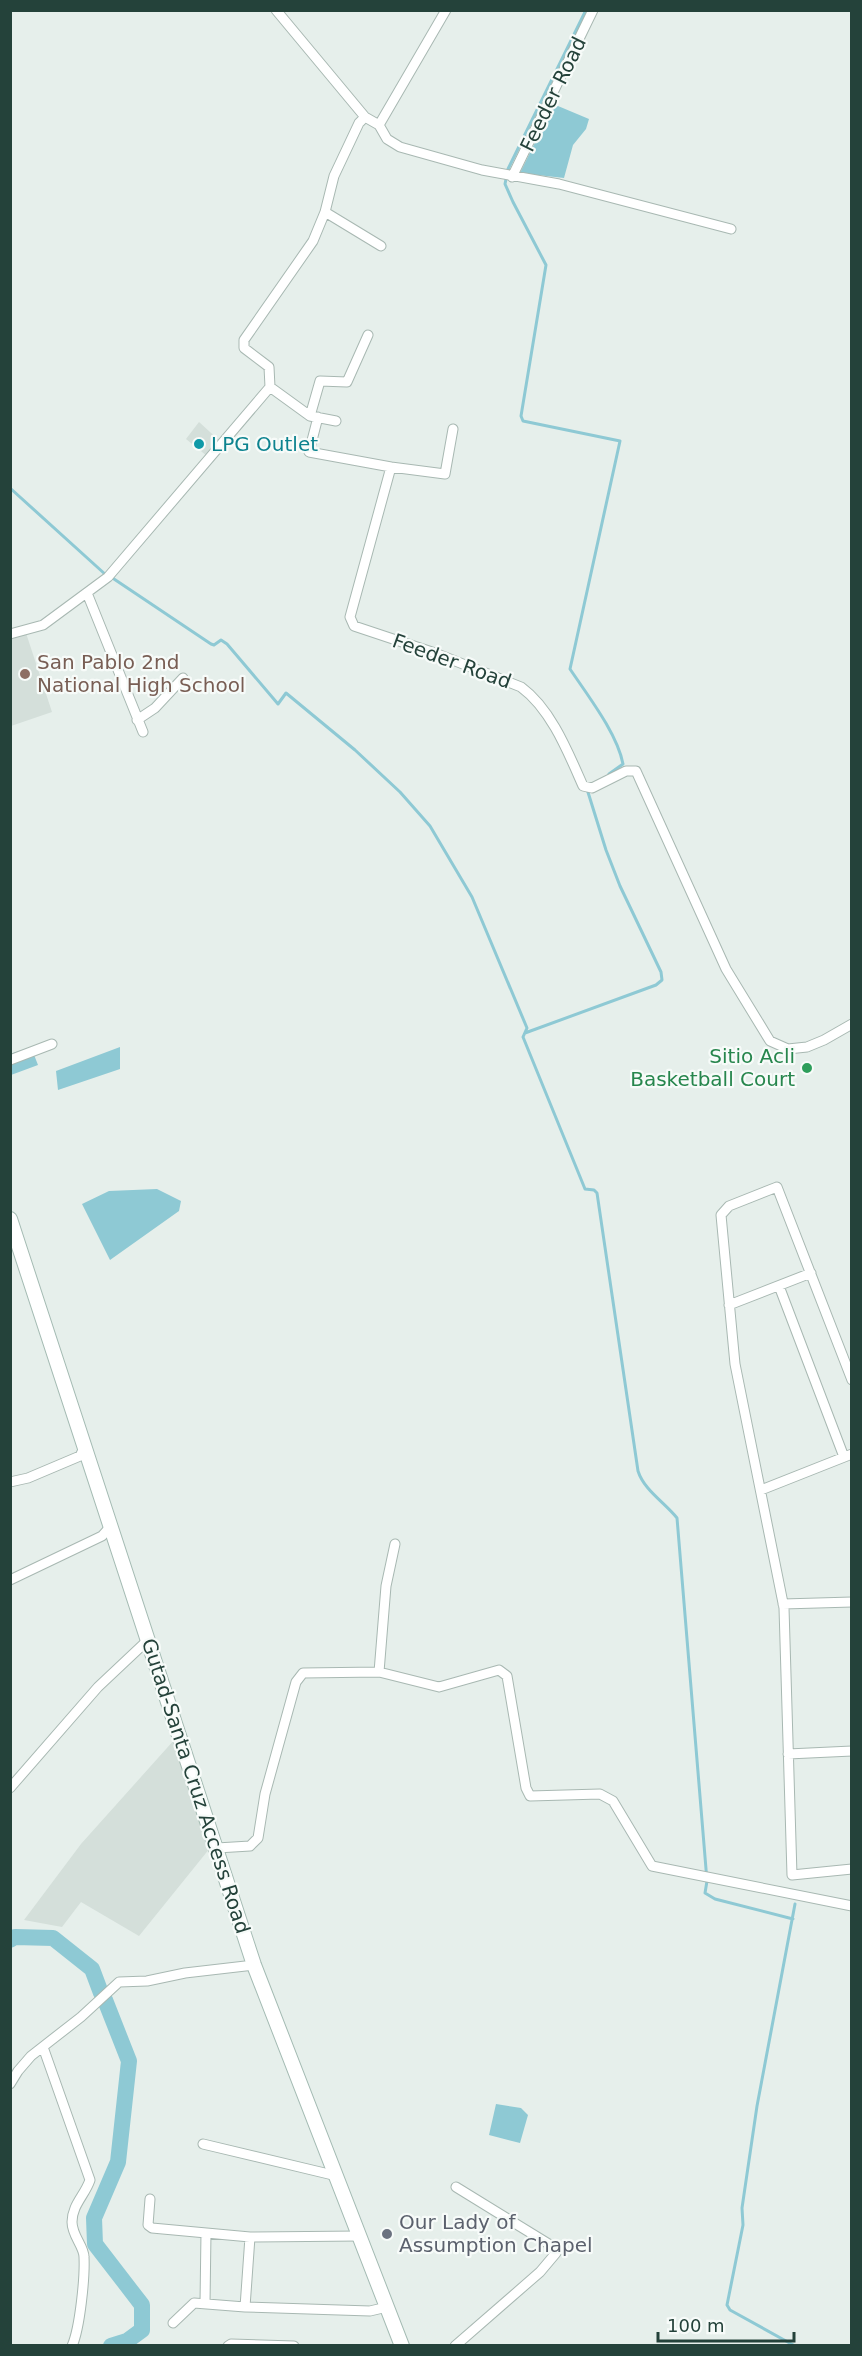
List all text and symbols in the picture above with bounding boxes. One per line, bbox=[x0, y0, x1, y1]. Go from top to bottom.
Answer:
street label: Feeder Road bbox=[515, 33, 591, 155]
place label: LPG Outlet bbox=[211, 432, 318, 456]
marker: LPG Outlet bbox=[192, 437, 206, 451]
street label: Feeder Road bbox=[389, 628, 515, 694]
place label: San Pablo 2nd National High School bbox=[37, 650, 245, 697]
marker: San Pablo 2nd National High School bbox=[18, 667, 32, 681]
place label: Sitio Acli Basketball Court bbox=[630, 1044, 795, 1091]
marker: Sitio Acli Basketball Court bbox=[800, 1061, 814, 1075]
street label: Gutad-Santa Cruz Access Road bbox=[137, 1635, 255, 1937]
place label: Our Lady of Assumption Chapel bbox=[399, 2210, 593, 2257]
marker: Our Lady of Assumption Chapel bbox=[380, 2227, 394, 2241]
scale bar bbox=[658, 2305, 794, 2343]
text: 100 m bbox=[667, 2315, 725, 2336]

